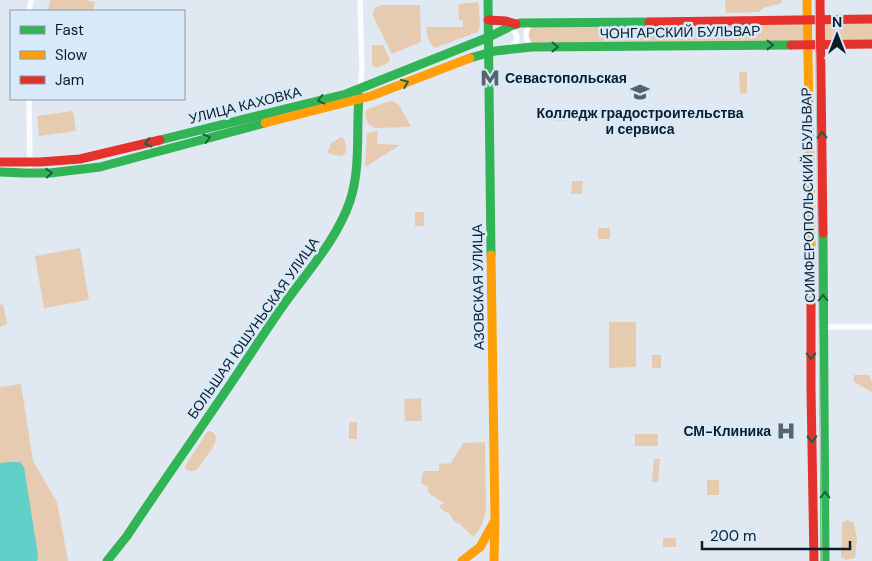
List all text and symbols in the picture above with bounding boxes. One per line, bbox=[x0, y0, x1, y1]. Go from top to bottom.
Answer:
legend bbox=[10, 10, 185, 100]
north arrow bbox=[812, 10, 862, 60]
text: N bbox=[832, 13, 842, 31]
text: Fast bbox=[55, 20, 84, 40]
street label: ЧОНГАРСКИЙ БУЛЬВАР bbox=[599, 22, 761, 42]
one-way arrow bbox=[766, 40, 774, 50]
one-way arrow bbox=[552, 42, 559, 52]
text: Slow bbox=[55, 45, 88, 65]
metro station icon: Севастопольская bbox=[479, 67, 501, 89]
place label: Севастопольская bbox=[505, 69, 627, 87]
text: Jam bbox=[55, 70, 84, 90]
one-way arrow bbox=[400, 79, 409, 90]
school or university icon: Колледж градостроительства и сервиса bbox=[629, 81, 651, 103]
street label: УЛИЦА КАХОВКА bbox=[187, 82, 304, 128]
street label: СИМФЕРОПОЛЬСКИЙ БУЛЬВАР bbox=[797, 87, 819, 303]
one-way arrow bbox=[316, 94, 325, 105]
place label: Колледж градостроительства и сервиса bbox=[536, 104, 744, 138]
one-way arrow bbox=[817, 131, 827, 139]
one-way arrow bbox=[203, 133, 211, 144]
one-way arrow bbox=[144, 137, 153, 148]
one-way arrow bbox=[45, 168, 53, 179]
street label: АЗОВСКАЯ УЛИЦА bbox=[468, 223, 488, 350]
street label: БОЛЬШАЯ ЮШУНЬСКАЯ УЛИЦА bbox=[183, 233, 323, 422]
one-way arrow bbox=[818, 294, 828, 302]
one-way arrow bbox=[806, 352, 816, 360]
hospital icon: СМ-Клиника bbox=[775, 420, 797, 442]
place label: СМ-Клиника bbox=[683, 422, 771, 440]
one-way arrow bbox=[806, 435, 817, 443]
one-way arrow bbox=[820, 491, 830, 498]
scale bar bbox=[702, 518, 850, 550]
text: 200 m bbox=[710, 526, 756, 546]

